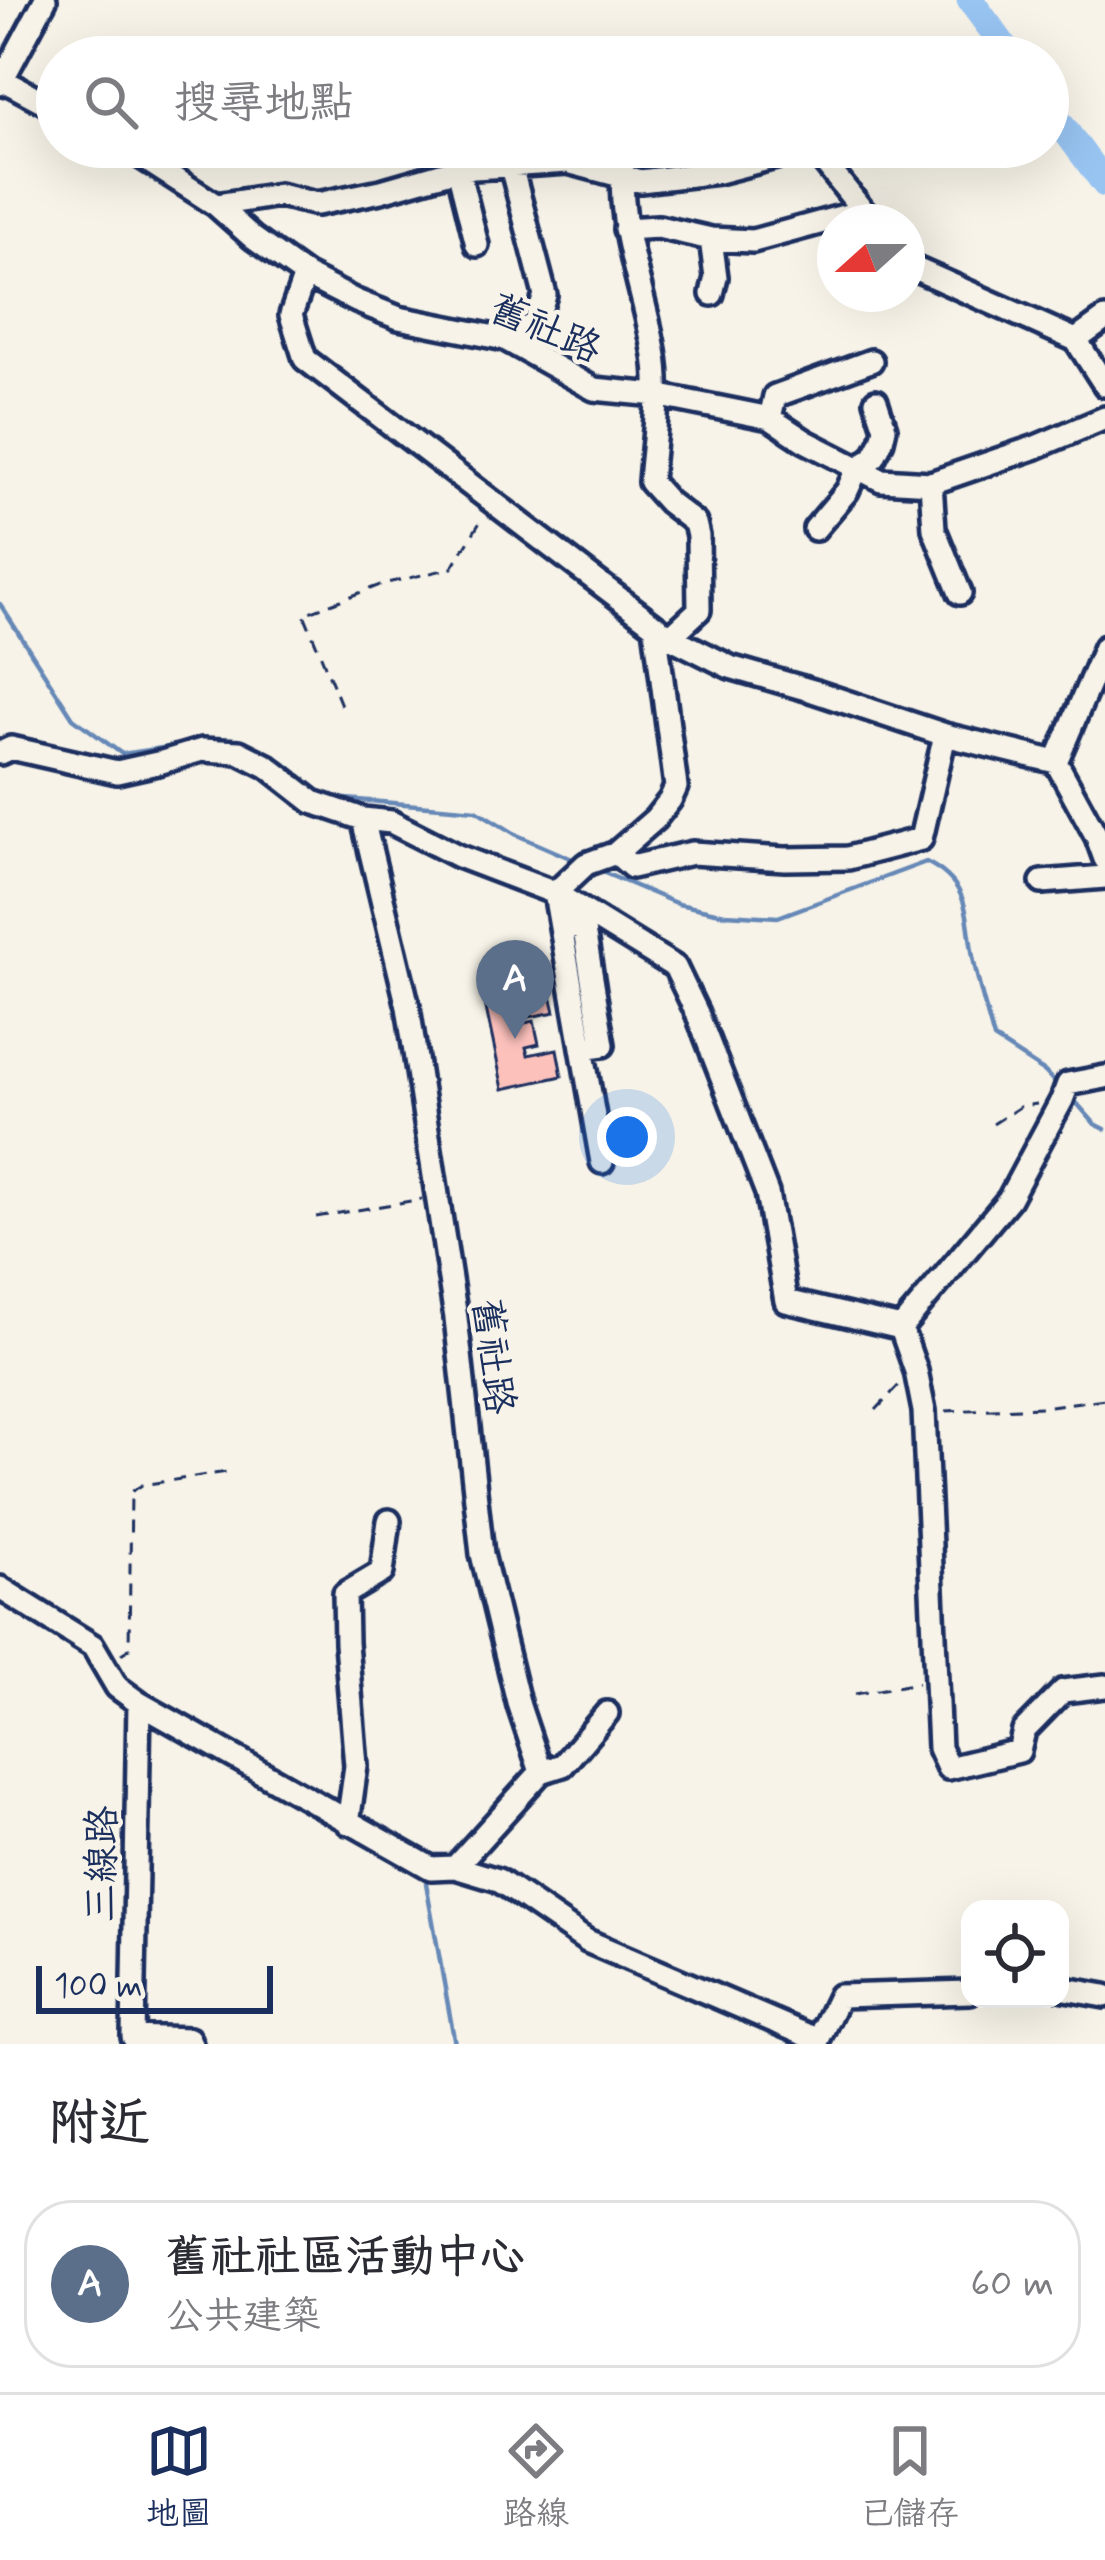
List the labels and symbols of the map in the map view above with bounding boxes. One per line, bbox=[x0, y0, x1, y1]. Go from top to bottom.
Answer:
north arrow bbox=[817, 204, 925, 312]
street label: 舊社路 bbox=[481, 284, 608, 377]
pin: A bbox=[476, 940, 554, 1039]
your location bbox=[597, 1107, 657, 1167]
street label: 舊社路 bbox=[459, 1295, 524, 1418]
street label: 三線路 bbox=[77, 1805, 130, 1923]
scale bar bbox=[36, 1960, 273, 2013]

